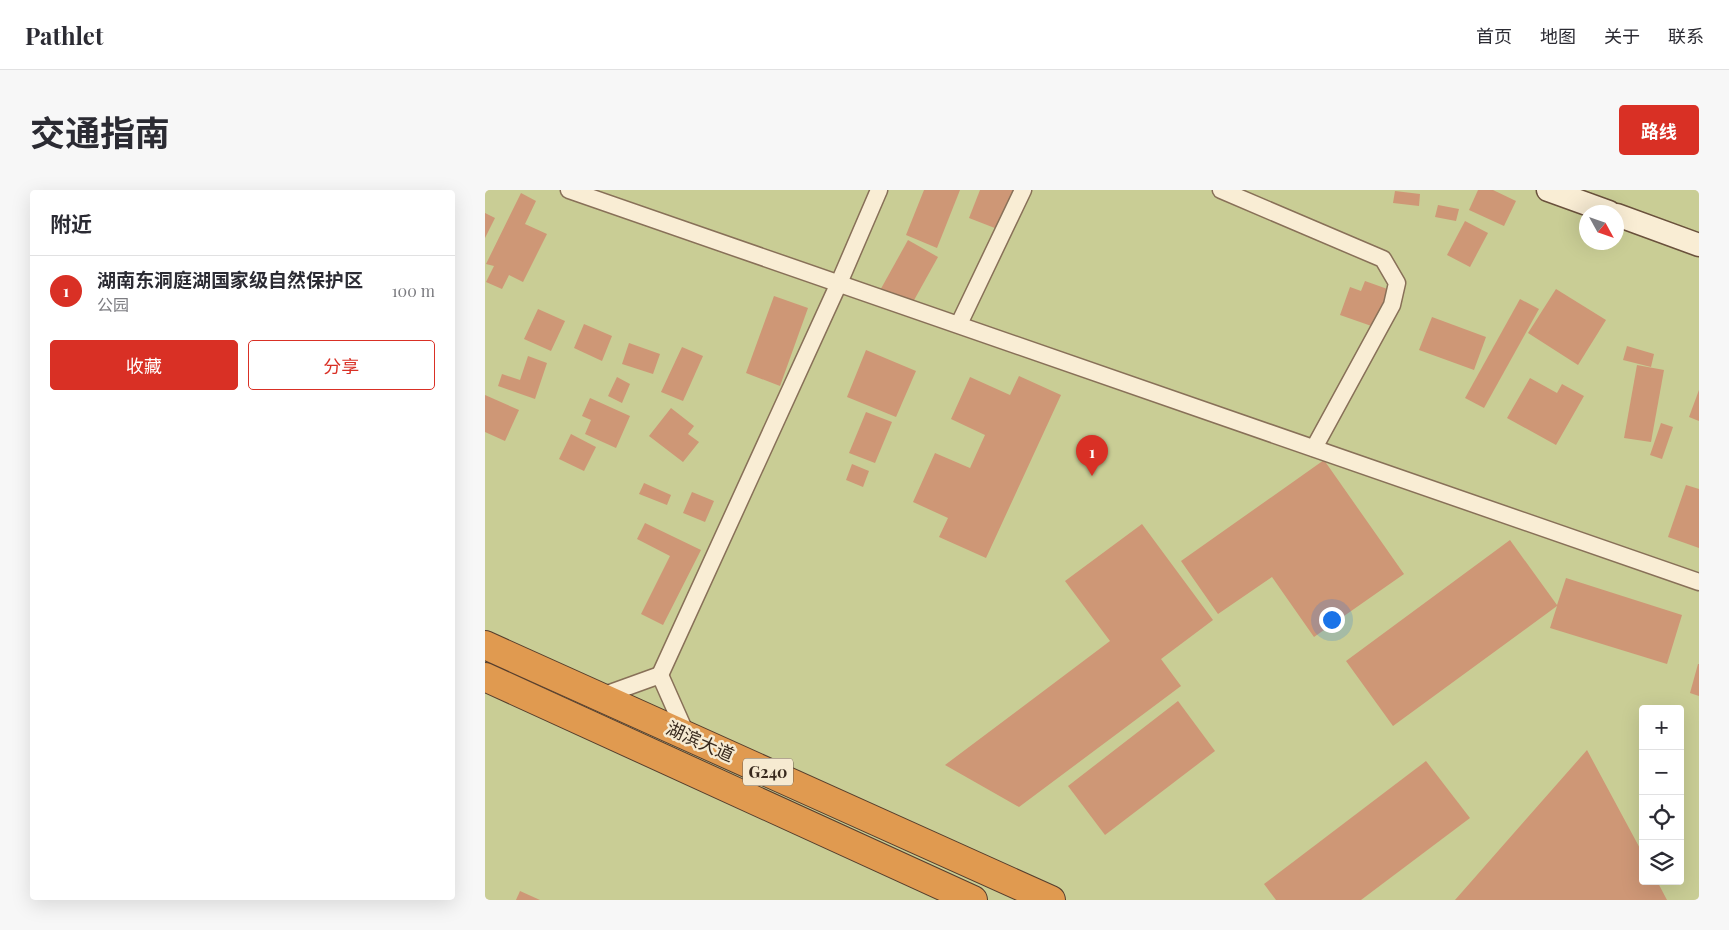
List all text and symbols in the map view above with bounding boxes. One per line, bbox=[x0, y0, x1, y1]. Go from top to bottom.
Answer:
text: Pathlet bbox=[25, 19, 103, 51]
text: 首页 bbox=[1476, 24, 1512, 48]
text: 地图 bbox=[1540, 24, 1576, 48]
text: 关于 bbox=[1604, 24, 1640, 48]
text: 联系 bbox=[1668, 24, 1704, 48]
button: 路线 bbox=[1619, 105, 1699, 155]
text: 交通指南 bbox=[30, 108, 170, 155]
north arrow bbox=[1579, 205, 1624, 250]
text: 附近 bbox=[50, 209, 92, 237]
text: 湖南东洞庭湖国家级自然保护区 bbox=[97, 266, 363, 292]
text: 1 bbox=[63, 280, 69, 301]
text: 100 m bbox=[392, 280, 435, 301]
text: 公园 bbox=[97, 294, 129, 315]
button: 收藏 bbox=[50, 340, 238, 390]
button: 分享 bbox=[248, 340, 435, 390]
pin: 1 bbox=[1076, 435, 1108, 476]
your location bbox=[1319, 607, 1345, 633]
map controls bbox=[1639, 705, 1684, 885]
button: + bbox=[1639, 705, 1684, 750]
street label: 湖滨大道 bbox=[663, 715, 738, 767]
button: − bbox=[1639, 750, 1684, 795]
road number: G240 bbox=[743, 758, 793, 786]
button: locate bbox=[1639, 795, 1684, 840]
button: layers bbox=[1639, 840, 1684, 885]

